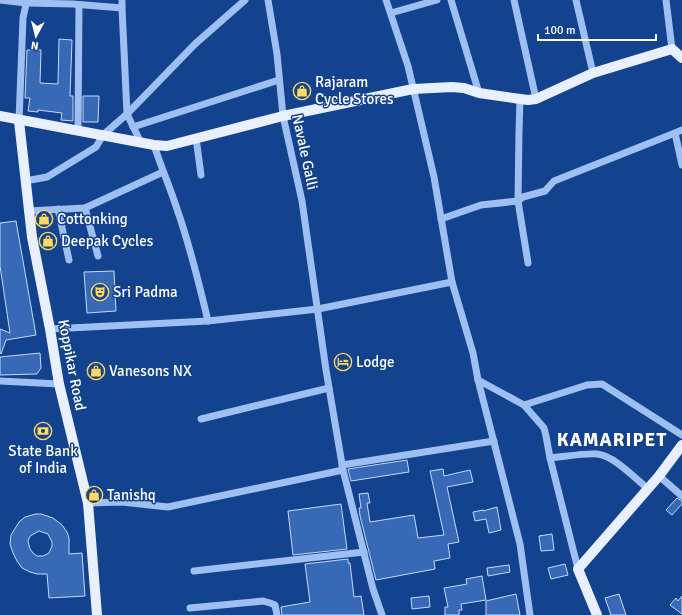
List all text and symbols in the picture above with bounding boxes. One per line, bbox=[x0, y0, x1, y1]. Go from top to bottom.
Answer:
north arrow bbox=[16, 16, 56, 56]
scale bar bbox=[538, 16, 656, 42]
text: 100 m bbox=[544, 23, 576, 38]
text: N bbox=[30, 39, 39, 52]
place label: Rajaram Cycle Stores bbox=[315, 73, 394, 108]
shop icon: Rajaram Cycle Stores bbox=[292, 81, 312, 101]
street label: Navale Galli bbox=[288, 113, 322, 191]
shop icon: Cottonking bbox=[34, 209, 54, 229]
place label: Cottonking bbox=[57, 210, 128, 228]
shop icon: Deepak Cycles bbox=[38, 231, 58, 251]
place label: Deepak Cycles bbox=[61, 232, 154, 250]
theatre icon: Sri Padma bbox=[90, 282, 110, 302]
place label: Sri Padma bbox=[113, 283, 178, 301]
street label: Koppikar Road bbox=[54, 318, 90, 412]
hotel icon: Lodge bbox=[333, 352, 353, 372]
place label: Lodge bbox=[356, 353, 395, 371]
shop icon: Vanesons NX bbox=[86, 361, 106, 381]
place label: Vanesons NX bbox=[109, 362, 192, 380]
bank icon: State Bank of India bbox=[33, 421, 53, 441]
district label: KAMARIPET bbox=[557, 428, 667, 452]
place label: State Bank of India bbox=[8, 442, 78, 477]
shop icon: Tanishq bbox=[84, 485, 104, 505]
place label: Tanishq bbox=[107, 486, 156, 504]

